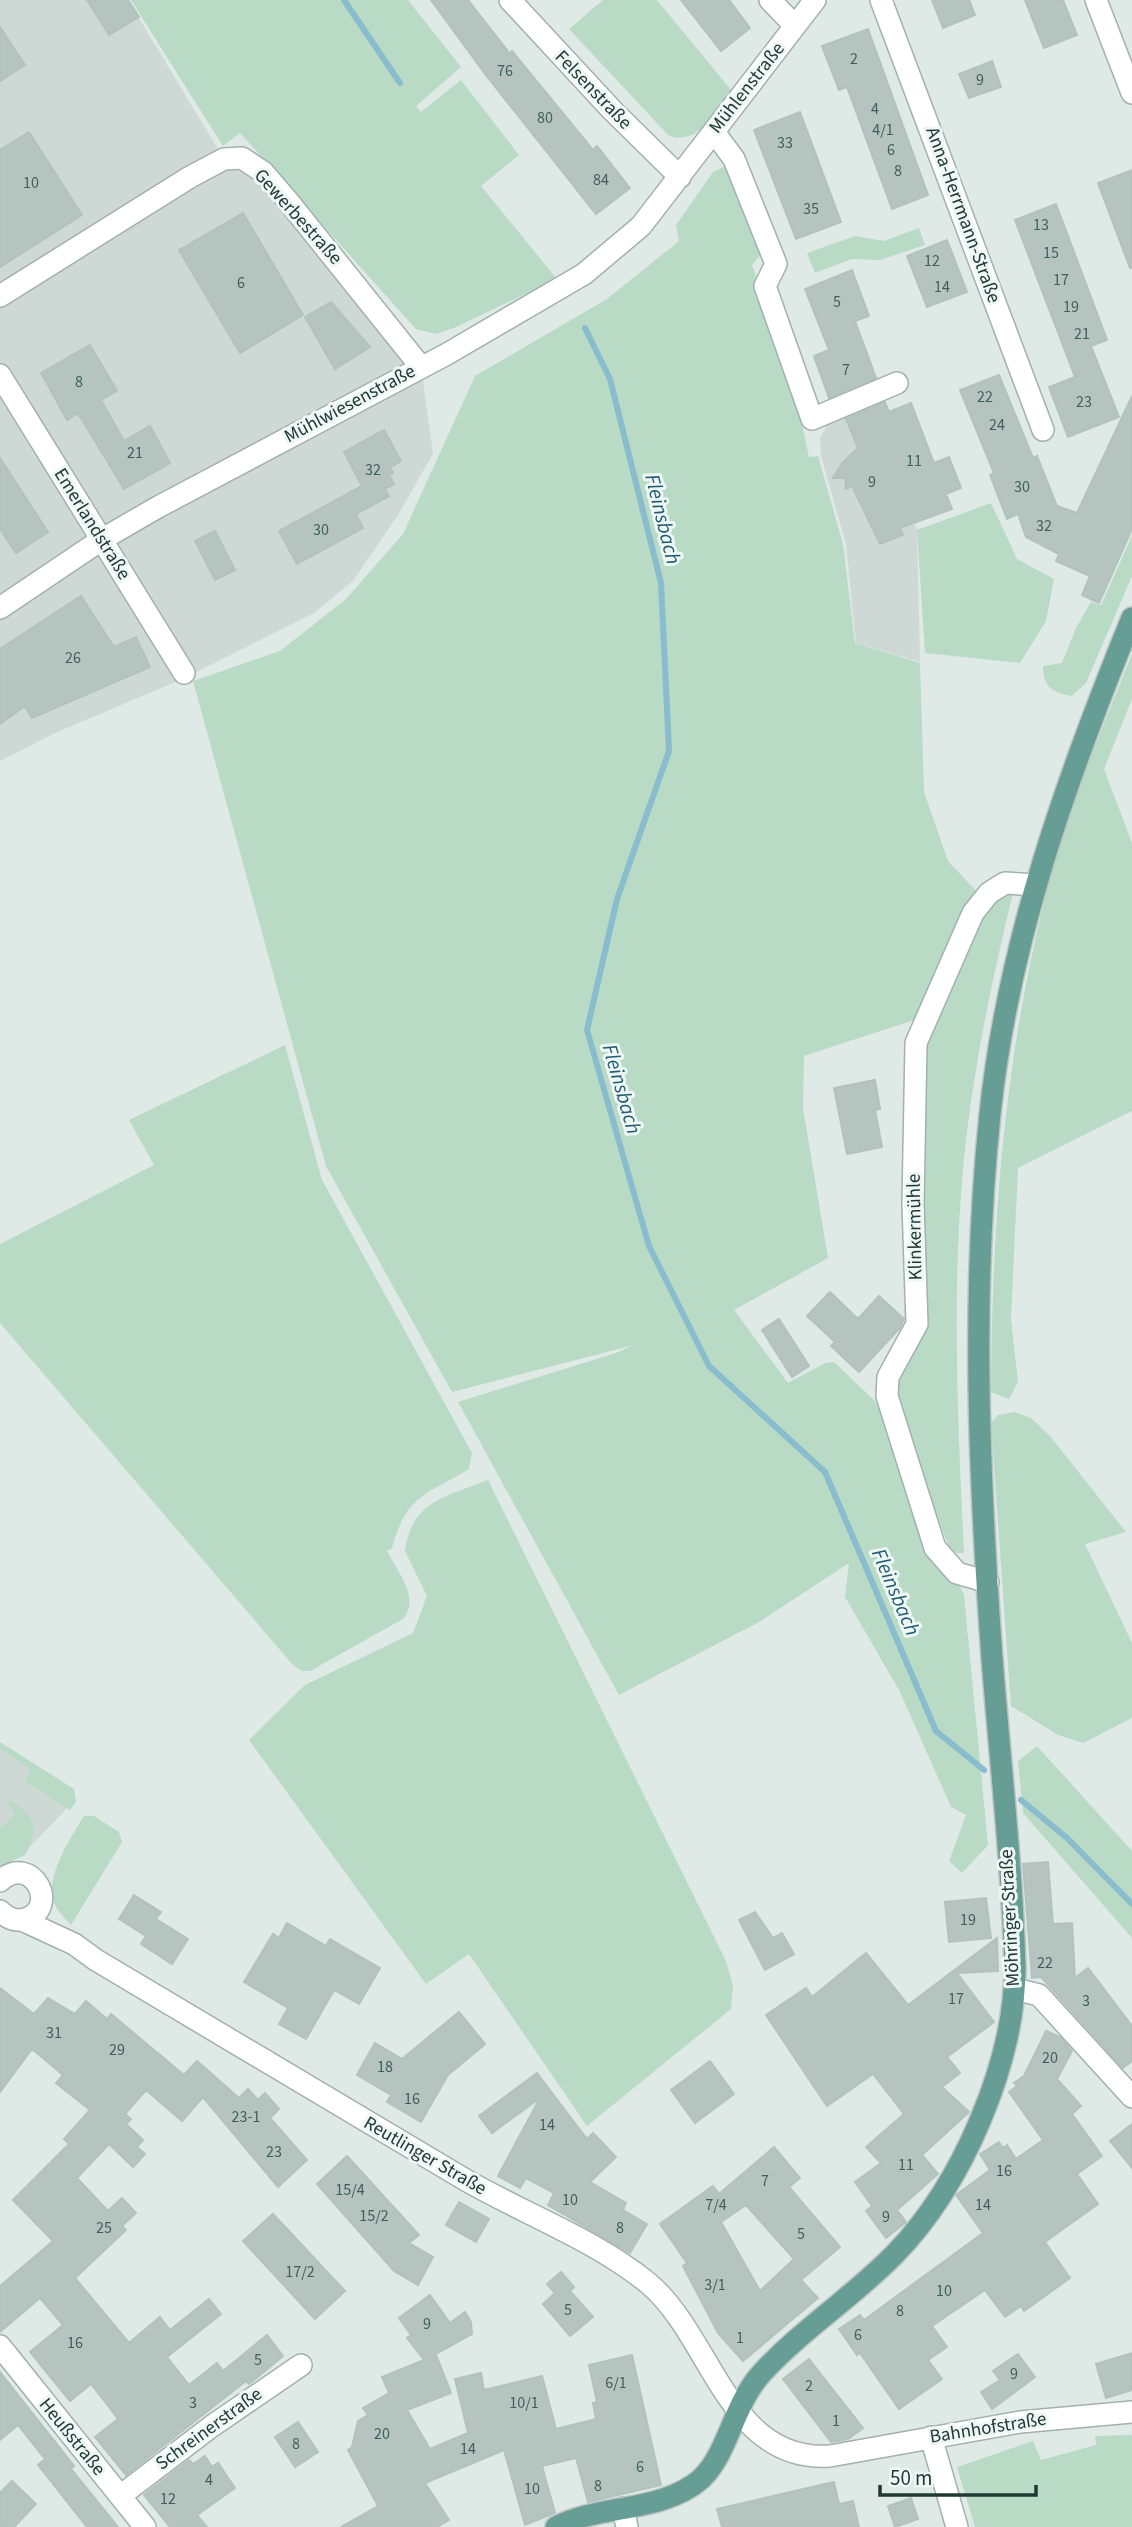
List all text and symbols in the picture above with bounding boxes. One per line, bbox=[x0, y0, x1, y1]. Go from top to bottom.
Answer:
street label: Mühlenstraße bbox=[703, 37, 791, 139]
street label: Felsenstraße bbox=[548, 44, 638, 136]
house number: 2 bbox=[850, 48, 858, 70]
house number: 76 bbox=[497, 60, 513, 82]
house number: 9 bbox=[976, 69, 984, 91]
house number: 4 bbox=[871, 98, 879, 120]
house number: 80 bbox=[537, 107, 553, 129]
house number: 4/1 bbox=[872, 119, 894, 141]
street label: Anna-Herrmann-Straße bbox=[919, 123, 1007, 307]
house number: 33 bbox=[777, 132, 793, 154]
house number: 6 bbox=[887, 139, 895, 161]
house number: 8 bbox=[894, 160, 902, 182]
street label: Gewerbestraße bbox=[248, 163, 348, 271]
house number: 84 bbox=[593, 169, 609, 191]
house number: 10 bbox=[23, 172, 39, 194]
house number: 35 bbox=[803, 198, 819, 220]
house number: 13 bbox=[1033, 214, 1049, 236]
house number: 15 bbox=[1043, 242, 1059, 264]
house number: 12 bbox=[924, 250, 940, 272]
house number: 17 bbox=[1053, 269, 1069, 291]
house number: 6 bbox=[237, 272, 245, 294]
house number: 14 bbox=[934, 276, 950, 298]
house number: 5 bbox=[833, 291, 841, 313]
house number: 19 bbox=[1063, 296, 1079, 318]
house number: 21 bbox=[1074, 323, 1090, 345]
street label: Mühlwiesenstraße bbox=[280, 358, 420, 450]
house number: 7 bbox=[842, 359, 850, 381]
house number: 8 bbox=[75, 371, 83, 393]
house number: 22 bbox=[977, 386, 993, 408]
house number: 23 bbox=[1076, 391, 1092, 413]
house number: 24 bbox=[989, 414, 1005, 436]
house number: 21 bbox=[127, 442, 143, 464]
house number: 11 bbox=[906, 450, 922, 472]
house number: 32 bbox=[365, 459, 381, 481]
street label: Emerlandstraße bbox=[47, 463, 137, 585]
water label: Fleinsbach bbox=[637, 471, 689, 567]
house number: 9 bbox=[868, 471, 876, 493]
house number: 30 bbox=[1014, 476, 1030, 498]
house number: 32 bbox=[1036, 515, 1052, 537]
house number: 30 bbox=[313, 519, 329, 541]
house number: 26 bbox=[65, 647, 81, 669]
water label: Fleinsbach bbox=[595, 1041, 649, 1137]
street label: Klinkermühle bbox=[901, 1173, 929, 1281]
water label: Fleinsbach bbox=[864, 1544, 928, 1640]
street label: Möhringer Straße bbox=[993, 1849, 1027, 1987]
house number: 19 bbox=[960, 1909, 976, 1931]
house number: 22 bbox=[1037, 1952, 1053, 1974]
house number: 17 bbox=[948, 1988, 964, 2010]
house number: 3 bbox=[1082, 1990, 1090, 2012]
house number: 31 bbox=[46, 2022, 62, 2044]
house number: 29 bbox=[109, 2039, 125, 2061]
house number: 20 bbox=[1042, 2047, 1058, 2069]
house number: 18 bbox=[377, 2056, 393, 2078]
house number: 16 bbox=[404, 2088, 420, 2110]
house number: 23-1 bbox=[232, 2106, 260, 2128]
street label: Reutlinger Straße bbox=[358, 2110, 492, 2202]
house number: 14 bbox=[539, 2114, 555, 2136]
house number: 23 bbox=[266, 2141, 282, 2163]
house number: 11 bbox=[898, 2154, 914, 2176]
house number: 16 bbox=[996, 2160, 1012, 2182]
house number: 7 bbox=[761, 2170, 769, 2192]
house number: 15/4 bbox=[335, 2179, 365, 2201]
house number: 10 bbox=[562, 2189, 578, 2211]
house number: 7/4 bbox=[705, 2194, 727, 2216]
house number: 14 bbox=[975, 2194, 991, 2216]
house number: 15/2 bbox=[359, 2205, 389, 2227]
house number: 9 bbox=[882, 2206, 890, 2228]
house number: 25 bbox=[96, 2217, 112, 2239]
house number: 8 bbox=[616, 2217, 624, 2239]
house number: 5 bbox=[797, 2223, 805, 2245]
house number: 17/2 bbox=[285, 2261, 315, 2283]
house number: 3/1 bbox=[704, 2274, 726, 2296]
house number: 10 bbox=[936, 2280, 952, 2302]
house number: 5 bbox=[564, 2299, 572, 2321]
house number: 8 bbox=[896, 2300, 904, 2322]
house number: 9 bbox=[423, 2313, 431, 2335]
house number: 6 bbox=[854, 2324, 862, 2346]
house number: 1 bbox=[736, 2327, 744, 2349]
house number: 16 bbox=[67, 2332, 83, 2354]
house number: 5 bbox=[254, 2349, 262, 2371]
house number: 9 bbox=[1010, 2363, 1018, 2385]
house number: 6/1 bbox=[605, 2372, 627, 2394]
house number: 2 bbox=[805, 2375, 813, 2397]
street label: Schreinerstraße bbox=[150, 2381, 268, 2477]
street label: Heußstraße bbox=[32, 2392, 112, 2482]
house number: 3 bbox=[189, 2392, 197, 2414]
house number: 10/1 bbox=[509, 2392, 539, 2414]
street label: Bahnhofstraße bbox=[928, 2405, 1048, 2451]
house number: 1 bbox=[832, 2410, 840, 2432]
house number: 20 bbox=[374, 2423, 390, 2445]
house number: 8 bbox=[292, 2433, 300, 2455]
house number: 14 bbox=[460, 2438, 476, 2460]
scale bar bbox=[880, 2454, 1036, 2498]
house number: 6 bbox=[636, 2456, 644, 2478]
text: 50 m bbox=[890, 2463, 932, 2493]
house number: 4 bbox=[205, 2469, 213, 2491]
house number: 8 bbox=[594, 2475, 602, 2497]
house number: 10 bbox=[524, 2478, 540, 2500]
house number: 12 bbox=[160, 2488, 176, 2510]

